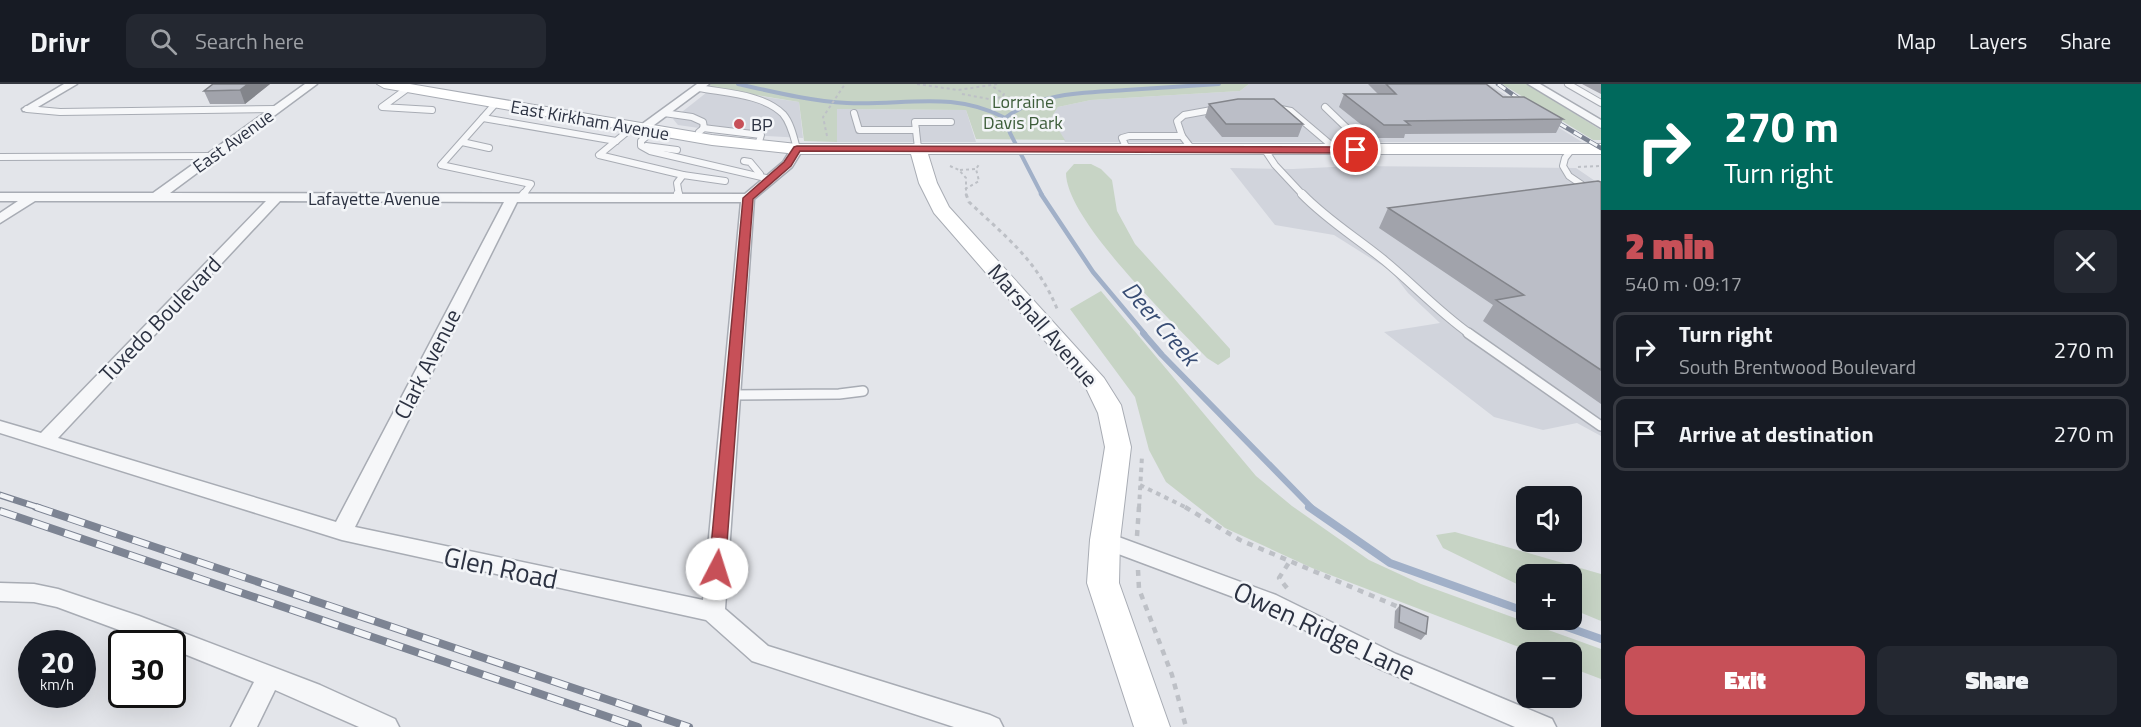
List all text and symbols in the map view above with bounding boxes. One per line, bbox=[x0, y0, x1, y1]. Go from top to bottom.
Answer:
search box bbox=[126, 14, 546, 68]
text: Drivr bbox=[30, 20, 90, 63]
text: Search here bbox=[195, 24, 304, 58]
icon: search bbox=[147, 25, 180, 58]
text: Map bbox=[1897, 25, 1936, 57]
text: Layers bbox=[1969, 25, 2027, 57]
text: Share bbox=[2060, 25, 2111, 57]
park label: Lorraine Davis Park bbox=[983, 88, 1063, 136]
street label: East Kirkham Avenue bbox=[509, 93, 671, 147]
text: 270 m bbox=[1724, 94, 1839, 158]
street label: East Avenue bbox=[187, 102, 279, 180]
icon: right bbox=[1625, 108, 1703, 186]
place label: BP bbox=[751, 111, 773, 138]
marker: BP bbox=[732, 117, 746, 131]
pin bbox=[1330, 124, 1381, 175]
icon: arrive bbox=[1339, 133, 1372, 166]
text: Turn right bbox=[1724, 152, 1833, 193]
street label: Lafayette Avenue bbox=[308, 185, 440, 212]
text: 2 min bbox=[1625, 218, 1714, 273]
button: close bbox=[2054, 230, 2117, 293]
street label: Tuxedo Boulevard bbox=[91, 248, 229, 390]
street label: Marshall Avenue bbox=[980, 256, 1106, 394]
text: 540 m · 09:17 bbox=[1625, 268, 1742, 299]
water label: Deer Creek bbox=[1114, 273, 1210, 376]
street label: Clark Avenue bbox=[385, 303, 469, 425]
text: Turn right bbox=[1679, 317, 1773, 351]
icon: right bbox=[1628, 333, 1661, 366]
text: 270 m bbox=[2054, 333, 2114, 367]
text: South Brentwood Boulevard bbox=[1679, 351, 1916, 382]
icon: arrive bbox=[1628, 417, 1661, 450]
text: Arrive at destination bbox=[1679, 417, 1874, 451]
text: 270 m bbox=[2054, 417, 2114, 451]
map controls bbox=[1516, 486, 1582, 708]
button: sound bbox=[1516, 486, 1582, 552]
street label: Glen Road bbox=[440, 535, 562, 599]
position arrow bbox=[685, 537, 749, 601]
button: + bbox=[1516, 564, 1582, 630]
street label: Owen Ridge Lane bbox=[1227, 570, 1423, 690]
speed limit sign: 30 bbox=[108, 630, 186, 708]
text: 20 bbox=[40, 639, 74, 685]
button: − bbox=[1516, 642, 1582, 708]
button: Exit bbox=[1625, 646, 1865, 715]
button: Share bbox=[1877, 646, 2117, 715]
text: km/h bbox=[40, 673, 74, 696]

